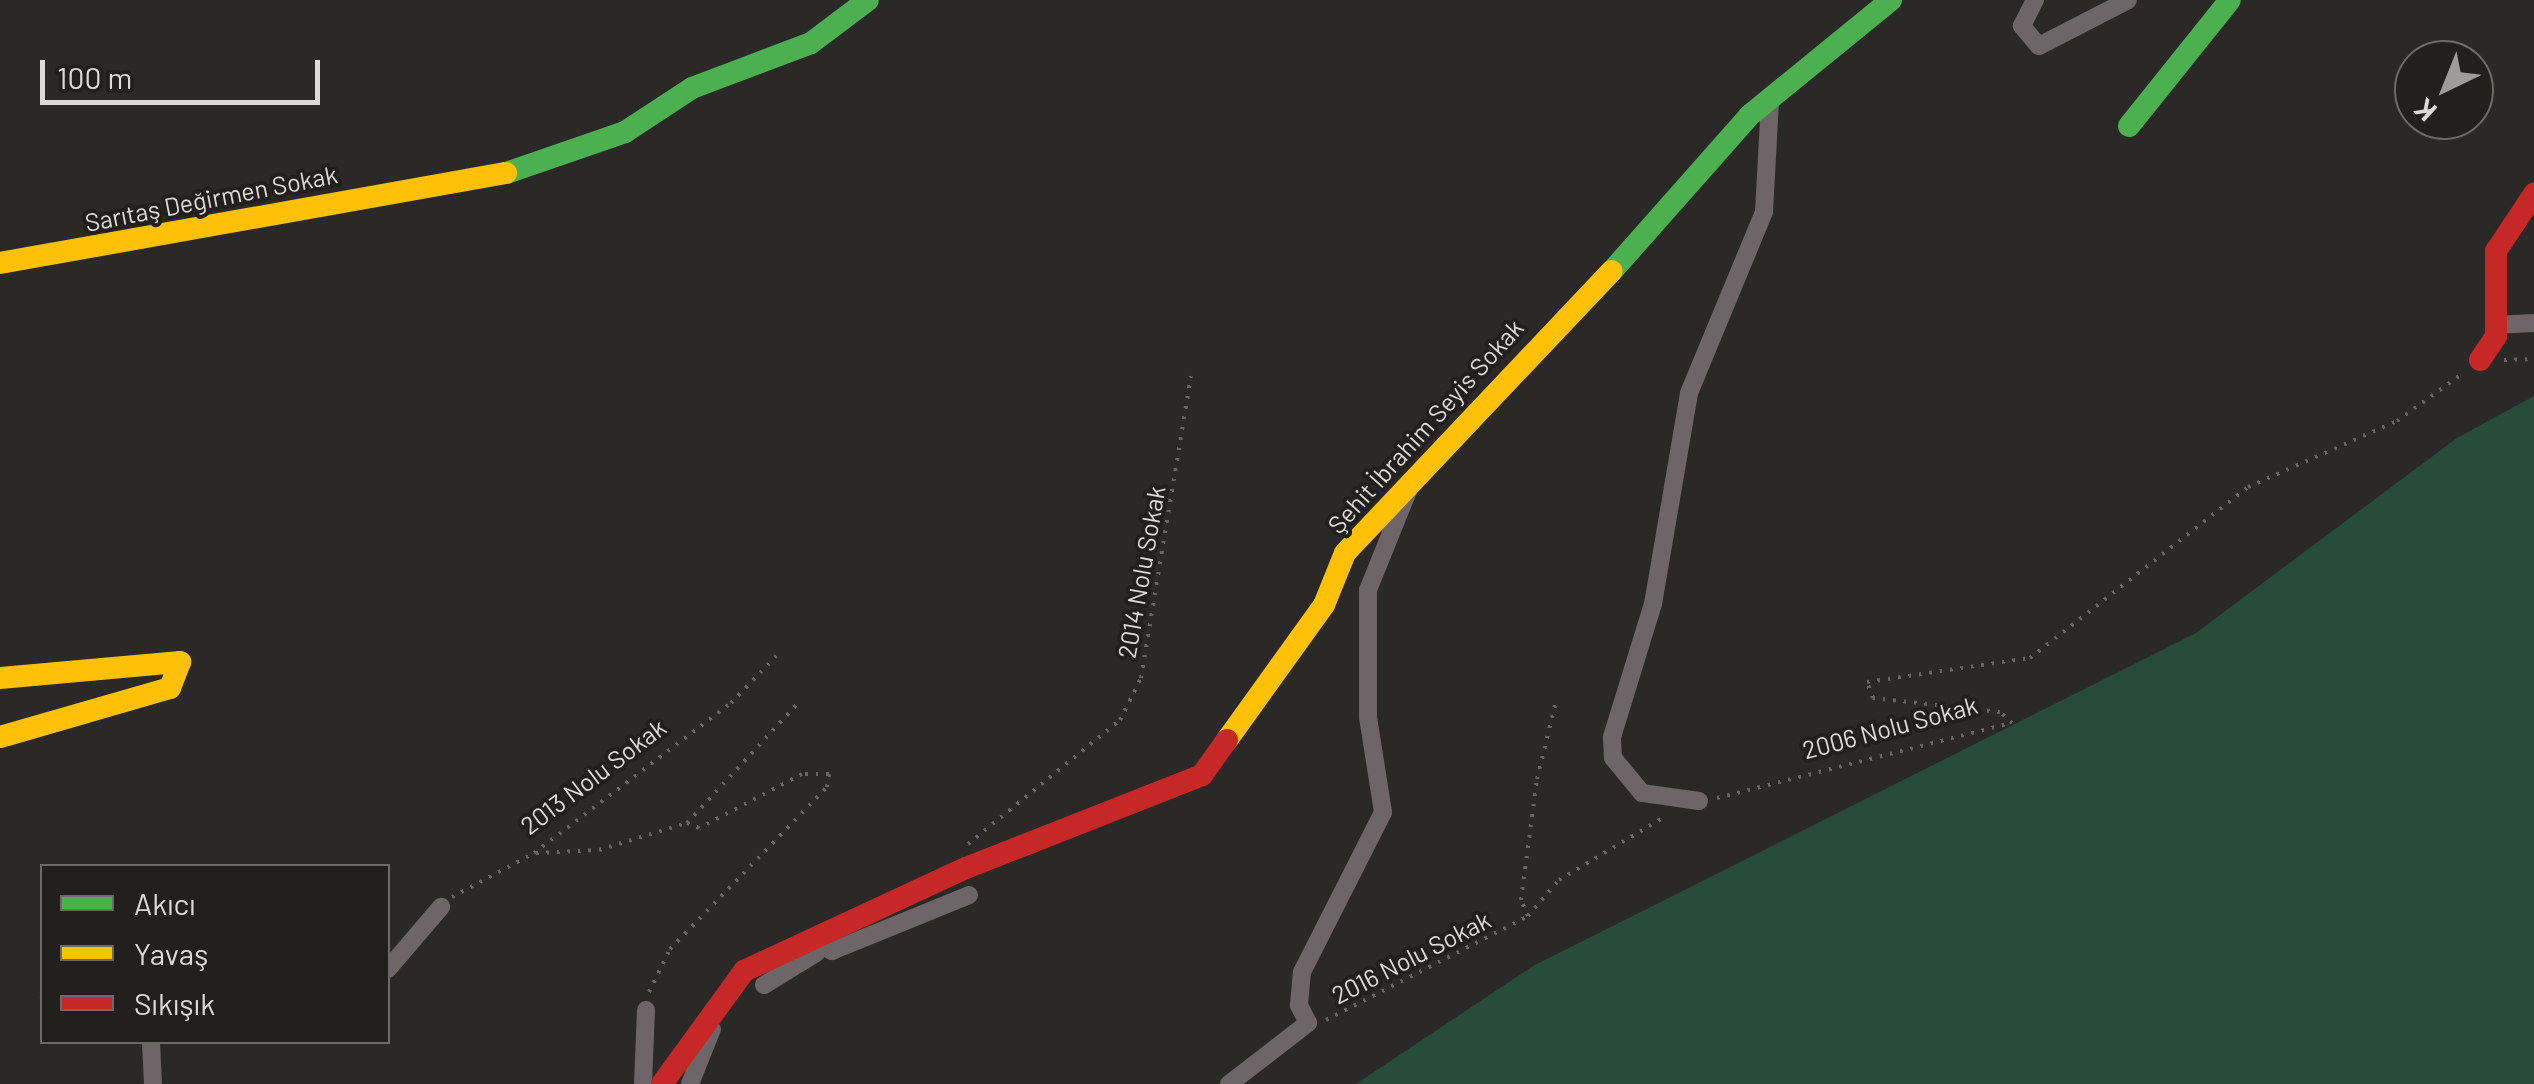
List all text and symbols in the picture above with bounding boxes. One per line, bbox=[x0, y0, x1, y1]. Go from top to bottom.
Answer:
scale bar bbox=[45, 40, 325, 102]
north arrow bbox=[2394, 40, 2494, 140]
text: 100 m bbox=[57, 59, 132, 95]
text: K bbox=[2407, 92, 2443, 129]
street label: Sarıtaş Değirmen Sokak bbox=[82, 159, 340, 237]
street label: Şehit İbrahim Seyis Sokak bbox=[1321, 313, 1529, 539]
street label: 2014 Nolu Sokak bbox=[1111, 483, 1171, 661]
street label: 2006 Nolu Sokak bbox=[1799, 689, 1981, 765]
street label: 2013 Nolu Sokak bbox=[515, 712, 671, 840]
legend bbox=[40, 864, 390, 1044]
text: Akıcı bbox=[134, 885, 196, 921]
street label: 2016 Nolu Sokak bbox=[1327, 904, 1495, 1010]
text: Yavaş bbox=[134, 935, 209, 971]
text: Sıkışık bbox=[134, 985, 215, 1021]

